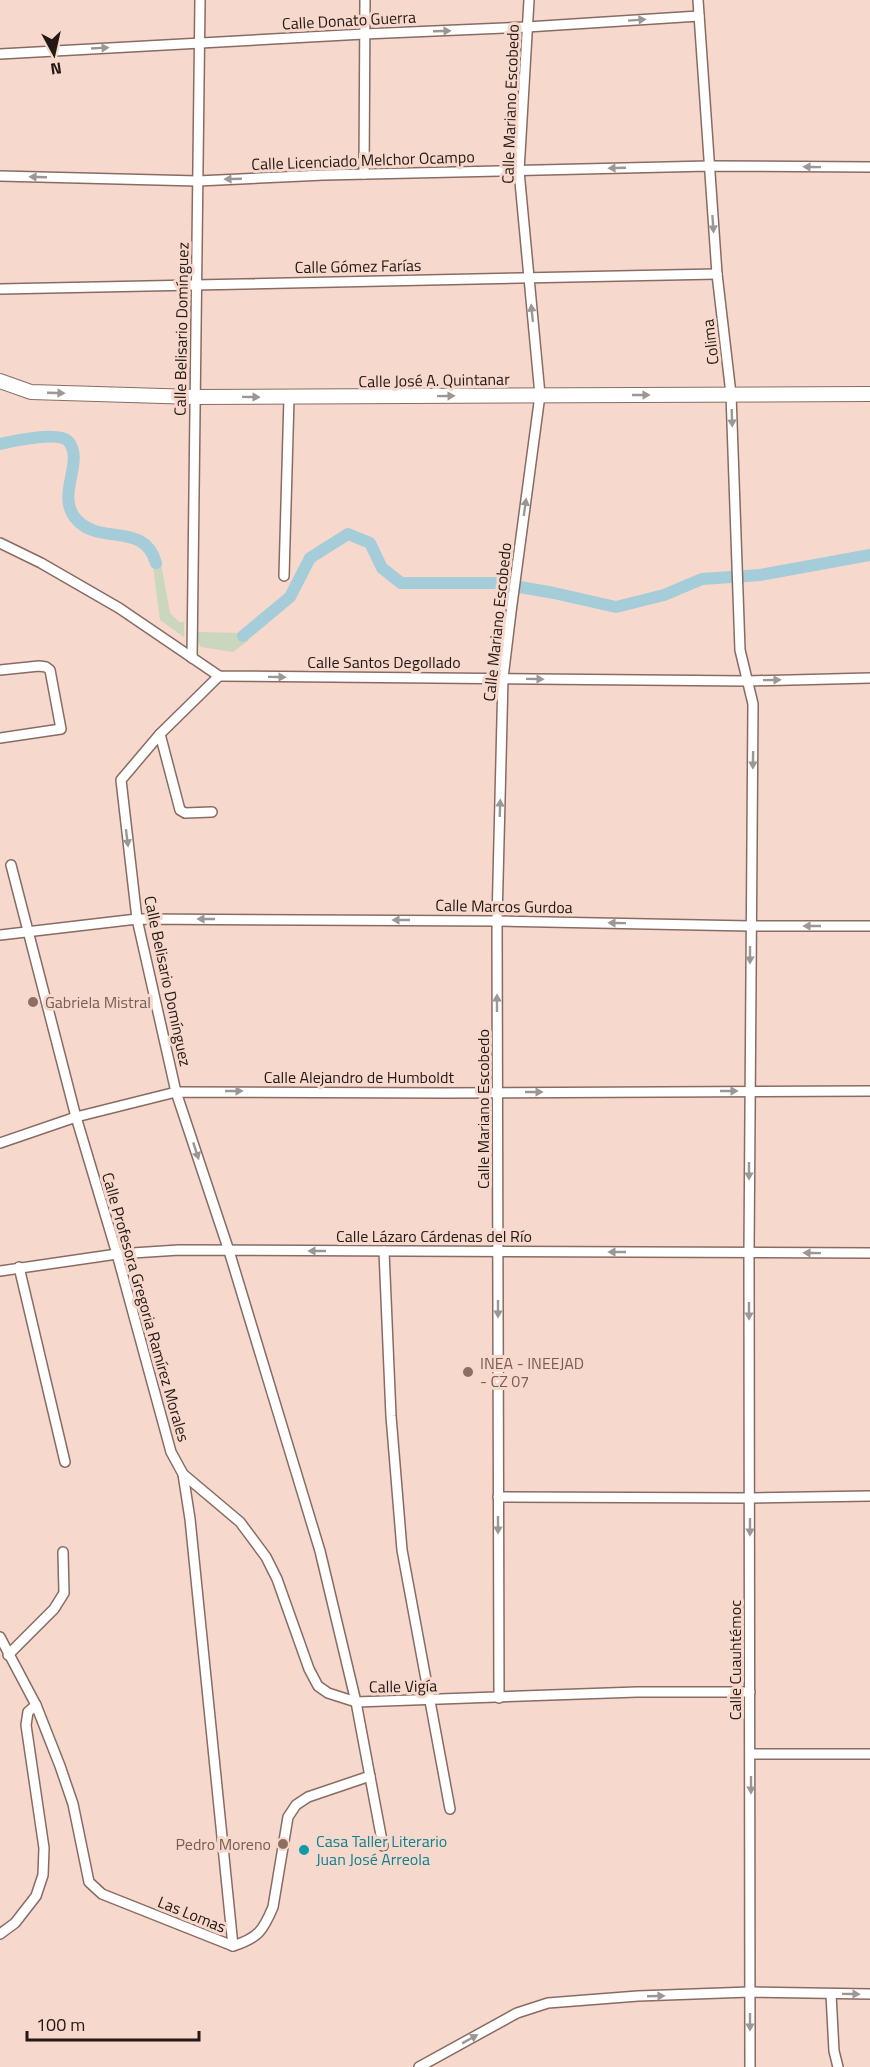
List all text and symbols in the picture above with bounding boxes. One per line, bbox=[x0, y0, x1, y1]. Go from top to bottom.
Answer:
street label: Calle Donato Guerra bbox=[281, 5, 417, 35]
one-way arrow bbox=[627, 15, 646, 25]
north arrow bbox=[24, 24, 84, 84]
street label: Calle Mariano Escobedo bbox=[495, 24, 525, 184]
one-way arrow bbox=[432, 26, 451, 35]
one-way arrow bbox=[91, 44, 110, 53]
text: N bbox=[49, 56, 63, 82]
street label: Calle Licenciado Melchor Ocampo bbox=[251, 144, 475, 176]
one-way arrow bbox=[802, 162, 821, 171]
one-way arrow bbox=[607, 163, 626, 173]
one-way arrow bbox=[28, 173, 47, 182]
one-way arrow bbox=[223, 175, 242, 184]
one-way arrow bbox=[708, 214, 718, 233]
street label: Calle Belisario Domínguez bbox=[167, 242, 195, 416]
street label: Calle Gómez Farías bbox=[294, 253, 422, 279]
one-way arrow bbox=[527, 304, 537, 323]
street label: Colima bbox=[695, 318, 725, 366]
street label: Calle José A. Quintanar bbox=[358, 367, 510, 393]
one-way arrow bbox=[47, 388, 66, 398]
one-way arrow bbox=[632, 390, 651, 400]
one-way arrow bbox=[437, 391, 456, 401]
one-way arrow bbox=[242, 392, 261, 402]
one-way arrow bbox=[727, 408, 737, 427]
one-way arrow bbox=[520, 497, 529, 516]
street label: Calle Mariano Escobedo bbox=[477, 541, 517, 703]
street label: Calle Santos Degollado bbox=[307, 650, 461, 674]
one-way arrow bbox=[268, 672, 287, 682]
one-way arrow bbox=[526, 674, 545, 683]
one-way arrow bbox=[763, 676, 782, 685]
one-way arrow bbox=[748, 750, 757, 769]
one-way arrow bbox=[495, 798, 505, 817]
one-way arrow bbox=[123, 829, 132, 848]
street label: Calle Marcos Gurdoa bbox=[435, 893, 573, 919]
street label: Calle Belisario Domínguez bbox=[138, 894, 198, 1068]
one-way arrow bbox=[196, 915, 215, 924]
one-way arrow bbox=[391, 915, 410, 925]
one-way arrow bbox=[607, 918, 626, 928]
one-way arrow bbox=[802, 921, 821, 931]
one-way arrow bbox=[745, 945, 755, 964]
place label: Gabriela Mistral bbox=[45, 990, 151, 1014]
one-way arrow bbox=[492, 993, 502, 1012]
marker: Gabriela Mistral bbox=[26, 995, 40, 1009]
street label: Calle Mariano Escobedo bbox=[471, 1029, 495, 1189]
street label: Calle Alejandro de Humboldt bbox=[264, 1065, 455, 1089]
one-way arrow bbox=[720, 1086, 739, 1096]
one-way arrow bbox=[225, 1087, 244, 1096]
one-way arrow bbox=[525, 1087, 544, 1097]
one-way arrow bbox=[191, 1142, 201, 1160]
one-way arrow bbox=[744, 1161, 754, 1180]
street label: Calle Profesora Gregoria Ramírez Morales bbox=[96, 1169, 196, 1445]
street label: Calle Lázaro Cárdenas del Río bbox=[336, 1224, 532, 1248]
one-way arrow bbox=[307, 1246, 326, 1256]
one-way arrow bbox=[607, 1247, 626, 1257]
one-way arrow bbox=[802, 1248, 821, 1258]
one-way arrow bbox=[493, 1299, 503, 1318]
one-way arrow bbox=[744, 1301, 754, 1320]
place label: INEA - INEEJAD - CZ 07 bbox=[480, 1351, 584, 1393]
marker: INEA - INEEJAD - CZ 07 bbox=[461, 1365, 475, 1379]
one-way arrow bbox=[493, 1515, 503, 1534]
one-way arrow bbox=[745, 1517, 755, 1536]
street label: Calle Cuauhtémoc bbox=[723, 1600, 747, 1720]
street label: Calle Vigía bbox=[369, 1673, 437, 1699]
one-way arrow bbox=[746, 1775, 756, 1794]
place label: Casa Taller Literario Juan José Arreola bbox=[316, 1829, 447, 1871]
place label: Pedro Moreno bbox=[175, 1832, 271, 1856]
marker: Pedro Moreno bbox=[276, 1837, 290, 1851]
marker: Casa Taller Literario Juan José Arreola bbox=[297, 1843, 311, 1857]
street label: Las Lomas bbox=[154, 1889, 230, 1939]
one-way arrow bbox=[842, 1989, 861, 1999]
one-way arrow bbox=[647, 1991, 666, 2000]
scale bar bbox=[27, 2004, 200, 2042]
text: 100 m bbox=[36, 2011, 85, 2038]
one-way arrow bbox=[745, 2012, 755, 2031]
one-way arrow bbox=[462, 2034, 479, 2044]

